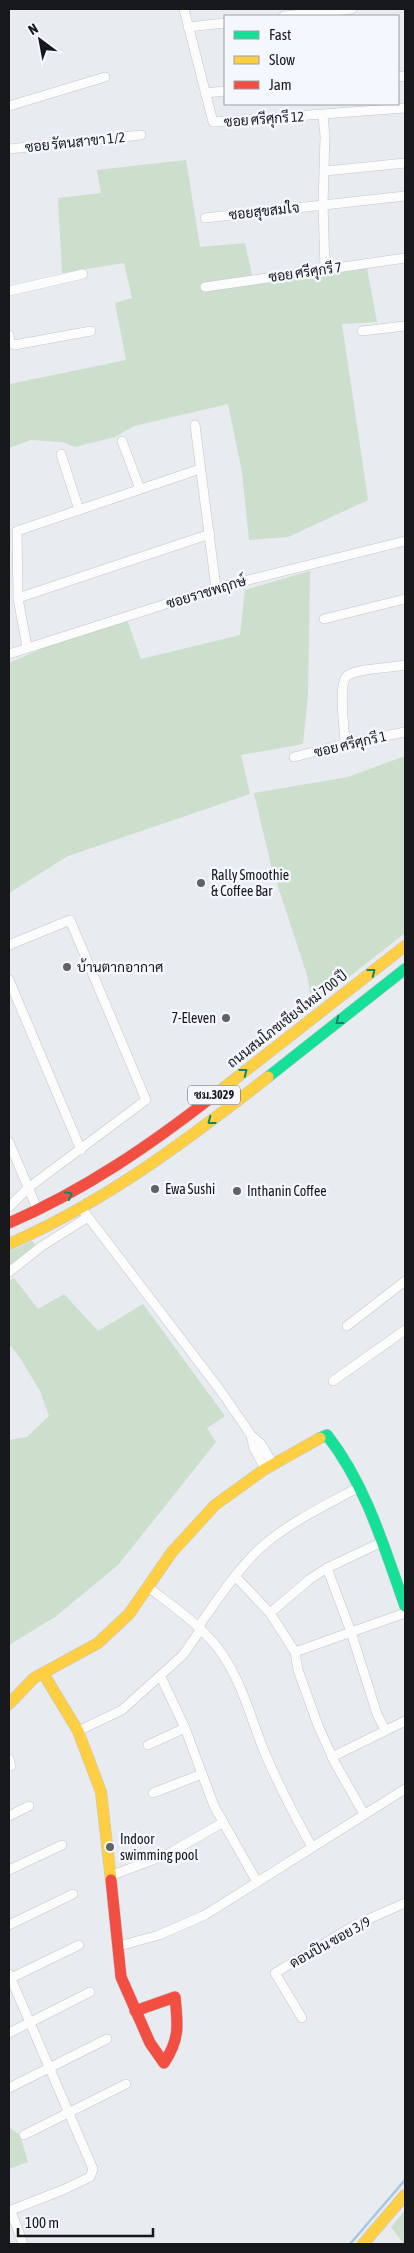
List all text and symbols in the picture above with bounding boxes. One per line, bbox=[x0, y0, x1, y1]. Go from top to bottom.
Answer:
north arrow bbox=[15, 15, 65, 65]
legend bbox=[224, 15, 399, 105]
text: N bbox=[25, 20, 41, 38]
text: Fast bbox=[269, 26, 291, 43]
text: Slow bbox=[269, 51, 295, 68]
text: Jam bbox=[269, 76, 292, 93]
street label: ซอย ศรีศุกรี 12 bbox=[223, 107, 305, 132]
street label: ซอย รัตนสาขา 1/2 bbox=[24, 129, 126, 155]
street label: ซอยสุขสมใจ bbox=[228, 199, 300, 225]
street label: ซอย ศรีศุกรี 7 bbox=[267, 258, 343, 287]
street label: ซอยราชพฤกษ์ bbox=[164, 571, 249, 613]
street label: ซอย ศรีศุกรี 1 bbox=[312, 727, 388, 762]
place label: Rally Smoothie & Coffee Bar bbox=[211, 867, 289, 899]
marker: Rally Smoothie & Coffee Bar bbox=[195, 877, 207, 889]
place label: บ้านตากอากาศ bbox=[77, 958, 163, 975]
marker: บ้านตากอากาศ bbox=[61, 961, 73, 973]
street label: ถนนสมโภชเชียงใหม่ 700 ปี bbox=[223, 966, 350, 1071]
one-way arrow bbox=[367, 968, 376, 977]
place label: 7-Eleven bbox=[171, 1010, 216, 1026]
marker: 7-Eleven bbox=[220, 1012, 232, 1024]
one-way arrow bbox=[336, 1015, 345, 1023]
one-way arrow bbox=[238, 1069, 247, 1077]
road number: ชม.3029 bbox=[188, 1086, 240, 1104]
one-way arrow bbox=[207, 1115, 217, 1124]
place label: Ewa Sushi bbox=[165, 1181, 215, 1197]
marker: Ewa Sushi bbox=[149, 1183, 161, 1195]
place label: Inthanin Coffee bbox=[247, 1183, 327, 1199]
marker: Inthanin Coffee bbox=[231, 1185, 243, 1197]
one-way arrow bbox=[63, 1191, 72, 1201]
place label: Indoor swimming pool bbox=[120, 1831, 198, 1863]
marker: Indoor swimming pool bbox=[104, 1841, 116, 1853]
street label: ดอนปิน ซอย 3/9 bbox=[287, 1913, 373, 1971]
scale bar bbox=[18, 2206, 152, 2238]
text: 100 m bbox=[25, 2214, 59, 2231]

